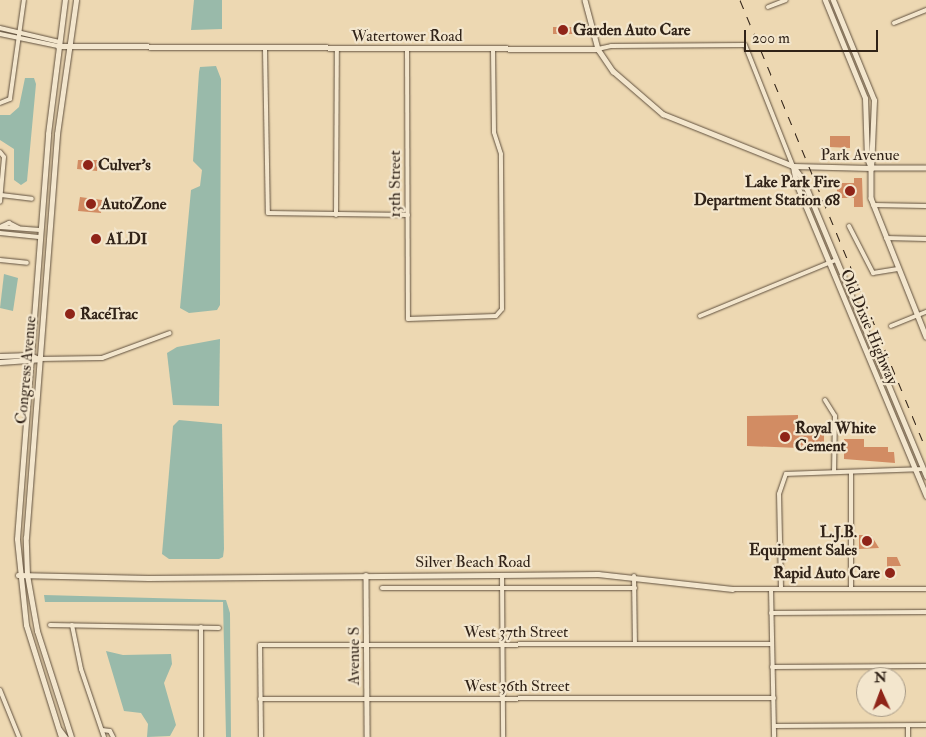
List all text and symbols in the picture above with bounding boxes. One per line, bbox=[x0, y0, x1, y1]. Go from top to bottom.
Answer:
place label: Garden Auto Care bbox=[573, 20, 690, 40]
scale bar bbox=[746, 20, 880, 52]
marker: Garden Auto Care bbox=[557, 24, 569, 36]
street label: Watertower Road bbox=[351, 26, 463, 46]
text: 200 m bbox=[752, 29, 790, 48]
street label: Park Avenue bbox=[821, 145, 899, 165]
street label: 13th Street bbox=[385, 150, 405, 218]
place label: Culver's bbox=[98, 155, 151, 175]
marker: Culver's bbox=[82, 159, 94, 171]
place label: Lake Park Fire Department Station 68 bbox=[694, 172, 840, 210]
marker: Lake Park Fire Department Station 68 bbox=[844, 185, 856, 197]
place label: AutoZone bbox=[101, 194, 166, 214]
marker: AutoZone bbox=[85, 198, 97, 210]
place label: ALDI bbox=[106, 229, 147, 249]
marker: ALDI bbox=[90, 233, 102, 245]
street label: Old Dixie Highway bbox=[836, 266, 902, 388]
place label: RaceTrac bbox=[80, 304, 138, 324]
marker: RaceTrac bbox=[64, 308, 76, 320]
street label: Congress Avenue bbox=[12, 315, 40, 425]
place label: Royal White Cement bbox=[795, 418, 876, 456]
marker: Royal White Cement bbox=[779, 431, 791, 443]
place label: L.J.B. Equipment Sales bbox=[749, 522, 857, 560]
marker: L.J.B. Equipment Sales bbox=[861, 535, 873, 547]
street label: Silver Beach Road bbox=[415, 552, 531, 572]
place label: Rapid Auto Care bbox=[773, 563, 880, 583]
marker: Rapid Auto Care bbox=[884, 567, 896, 579]
street label: West 37th Street bbox=[464, 622, 568, 642]
street label: Avenue S bbox=[344, 627, 364, 685]
north arrow bbox=[856, 667, 906, 717]
text: N bbox=[874, 669, 887, 686]
street label: West 36th Street bbox=[464, 676, 570, 696]

